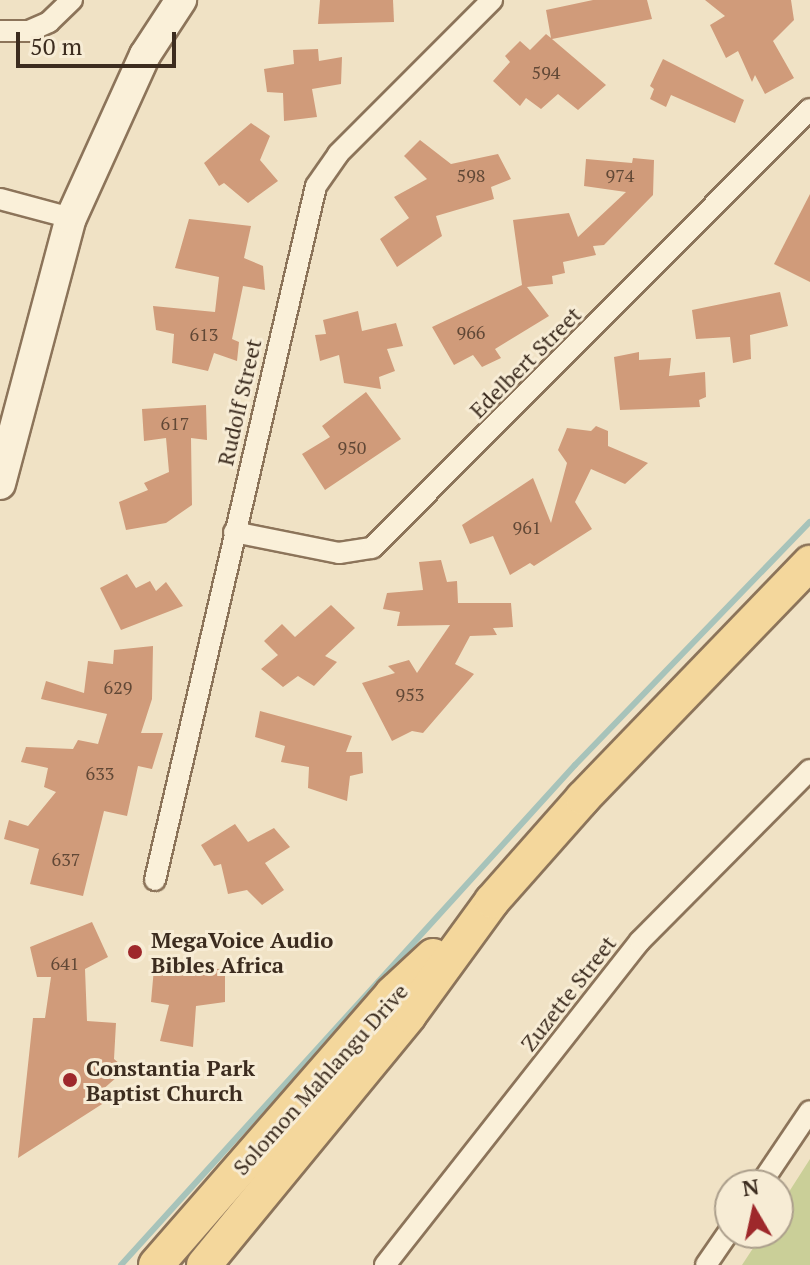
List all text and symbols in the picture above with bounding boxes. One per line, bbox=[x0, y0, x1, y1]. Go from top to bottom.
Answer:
scale bar bbox=[20, 16, 180, 66]
text: 50 m bbox=[30, 30, 82, 62]
house number: 594 bbox=[532, 61, 560, 83]
house number: 598 bbox=[457, 164, 485, 186]
house number: 974 bbox=[606, 164, 634, 186]
street label: Edelbert Street bbox=[464, 301, 586, 423]
house number: 966 bbox=[457, 321, 485, 343]
house number: 613 bbox=[190, 323, 218, 345]
street label: Rudolf Street bbox=[212, 336, 266, 468]
house number: 617 bbox=[161, 412, 189, 434]
house number: 950 bbox=[338, 436, 366, 458]
house number: 961 bbox=[513, 516, 541, 538]
house number: 629 bbox=[104, 676, 132, 698]
house number: 953 bbox=[396, 683, 424, 705]
house number: 633 bbox=[86, 762, 114, 784]
house number: 637 bbox=[52, 848, 80, 870]
place label: MegaVoice Audio Bibles Africa bbox=[151, 926, 334, 978]
street label: Zuzette Street bbox=[515, 930, 621, 1056]
marker: MegaVoice Audio Bibles Africa bbox=[126, 943, 144, 961]
house number: 641 bbox=[51, 952, 79, 974]
street label: Solomon Mahlangu Drive bbox=[227, 978, 413, 1180]
place label: Constantia Park Baptist Church bbox=[86, 1054, 255, 1106]
marker: Constantia Park Baptist Church bbox=[61, 1071, 79, 1089]
north arrow bbox=[714, 1169, 794, 1249]
text: N bbox=[740, 1171, 761, 1202]

